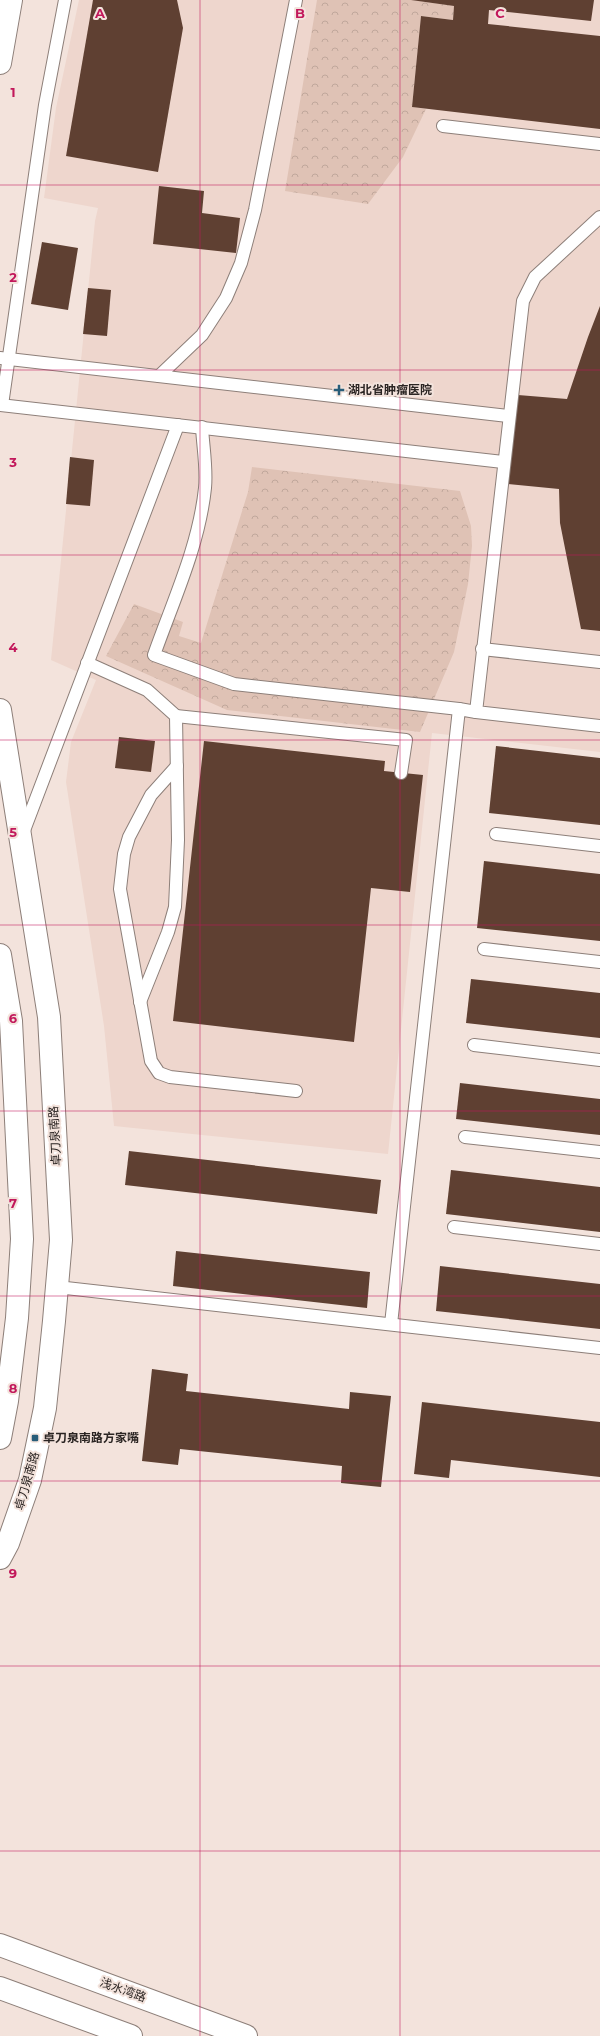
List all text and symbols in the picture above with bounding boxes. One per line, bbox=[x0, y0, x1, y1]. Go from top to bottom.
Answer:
text: A bbox=[94, 5, 106, 21]
text: B bbox=[295, 5, 305, 21]
text: C bbox=[495, 5, 505, 21]
text: 1 bbox=[10, 84, 16, 100]
text: 2 bbox=[9, 269, 17, 285]
place label: 湖北省肿瘤医院 bbox=[348, 382, 432, 397]
marker: 湖北省肿瘤医院 bbox=[333, 384, 345, 396]
text: 3 bbox=[8, 454, 17, 470]
text: 4 bbox=[9, 639, 18, 655]
text: 5 bbox=[9, 824, 17, 840]
text: 6 bbox=[9, 1010, 18, 1026]
street label: 卓刀泉南路 bbox=[45, 1106, 64, 1166]
text: 7 bbox=[9, 1195, 17, 1211]
text: 8 bbox=[9, 1380, 18, 1396]
place label: 卓刀泉南路方家嘴 bbox=[43, 1430, 139, 1445]
marker: 卓刀泉南路方家嘴 bbox=[30, 1433, 40, 1443]
street label: 卓刀泉南路 bbox=[11, 1450, 42, 1512]
text: 9 bbox=[9, 1565, 17, 1581]
street label: 浅水湾路 bbox=[98, 1974, 148, 2005]

